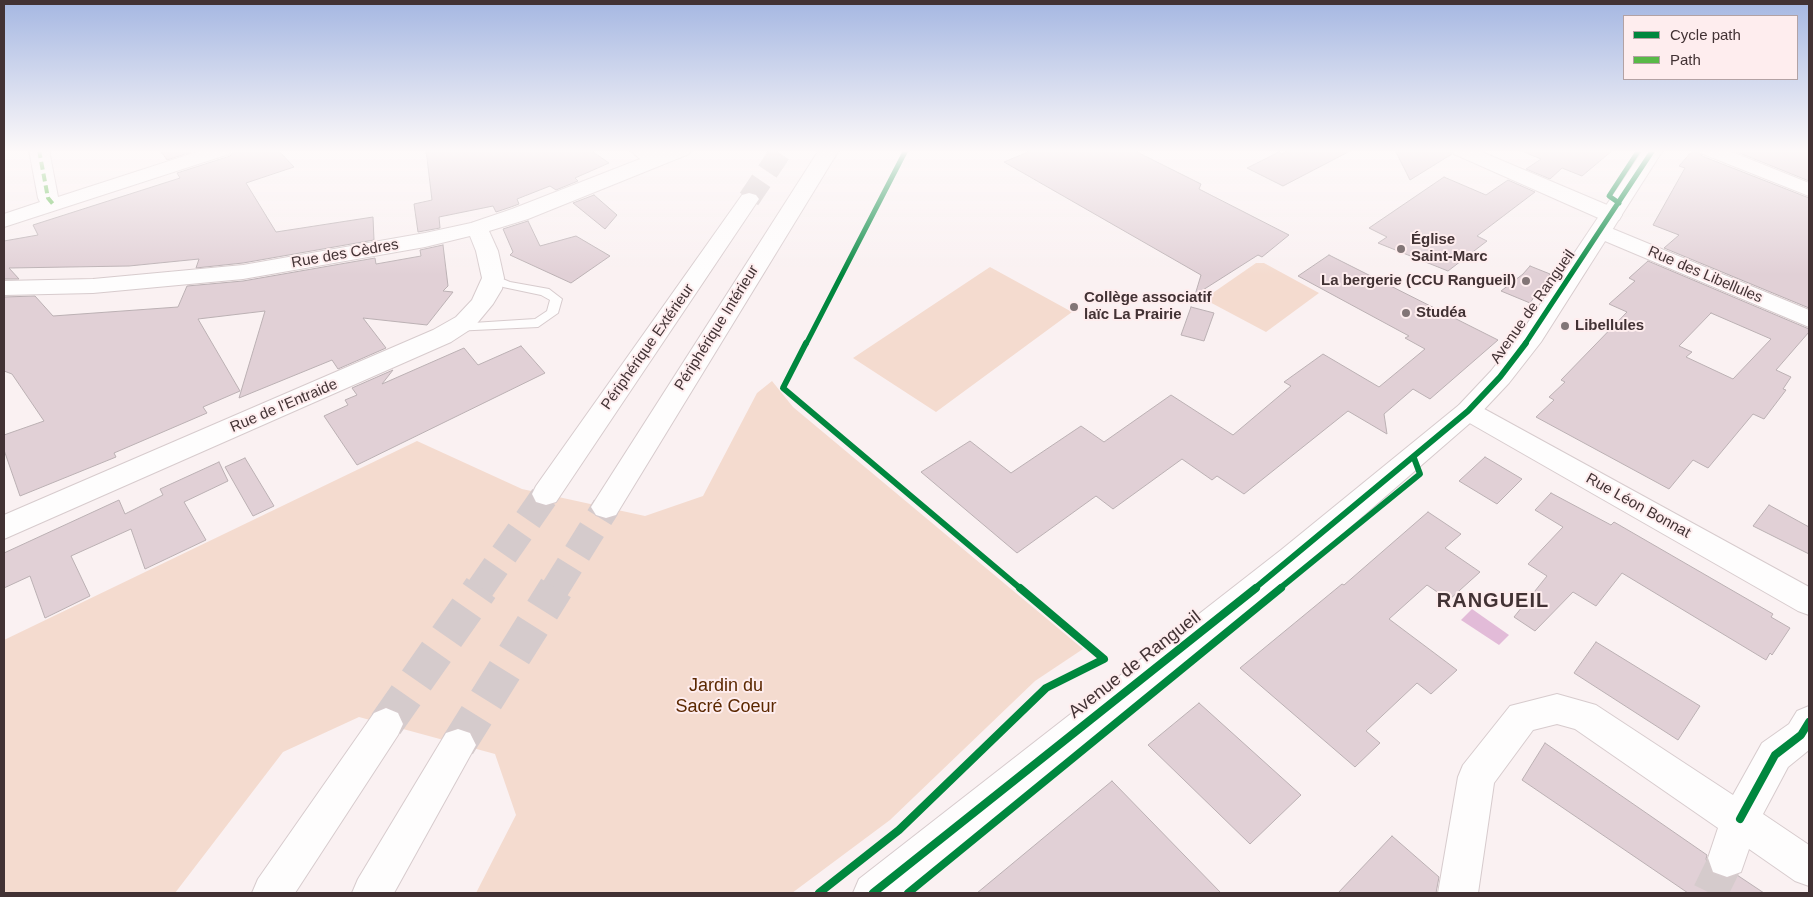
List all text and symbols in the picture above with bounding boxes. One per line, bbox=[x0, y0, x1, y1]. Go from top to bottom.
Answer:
legend bbox=[1623, 15, 1798, 80]
text: Cycle path bbox=[1670, 26, 1741, 43]
text: Path bbox=[1670, 51, 1701, 68]
place label: Église Saint-Marc bbox=[1411, 231, 1488, 266]
street label: Rue des Cèdres bbox=[290, 236, 400, 272]
marker: Église Saint-Marc bbox=[1395, 243, 1407, 255]
street label: Rue des Libellules bbox=[1645, 243, 1765, 307]
street label: Avenue de Rangueil bbox=[1487, 247, 1579, 367]
street label: Périphérique Intérieur bbox=[671, 262, 763, 394]
place label: La bergerie (CCU Rangueil) bbox=[1321, 272, 1516, 290]
marker: La bergerie (CCU Rangueil) bbox=[1520, 275, 1532, 287]
street label: Périphérique Extérieur bbox=[598, 281, 698, 413]
place label: Collège associatif laïc La Prairie bbox=[1084, 289, 1212, 324]
marker: Collège associatif laïc La Prairie bbox=[1068, 301, 1080, 313]
place label: Studéa bbox=[1416, 304, 1466, 322]
marker: Studéa bbox=[1400, 307, 1412, 319]
place label: Libellules bbox=[1575, 317, 1644, 335]
marker: Libellules bbox=[1559, 320, 1571, 332]
street label: Rue de l'Entraide bbox=[228, 375, 340, 437]
street label: Rue Léon Bonnat bbox=[1583, 470, 1693, 542]
district label: RANGUEIL bbox=[1436, 589, 1550, 613]
street label: Avenue de Rangueil bbox=[1065, 607, 1205, 723]
park label: Jardin du Sacré Coeur bbox=[675, 675, 777, 718]

